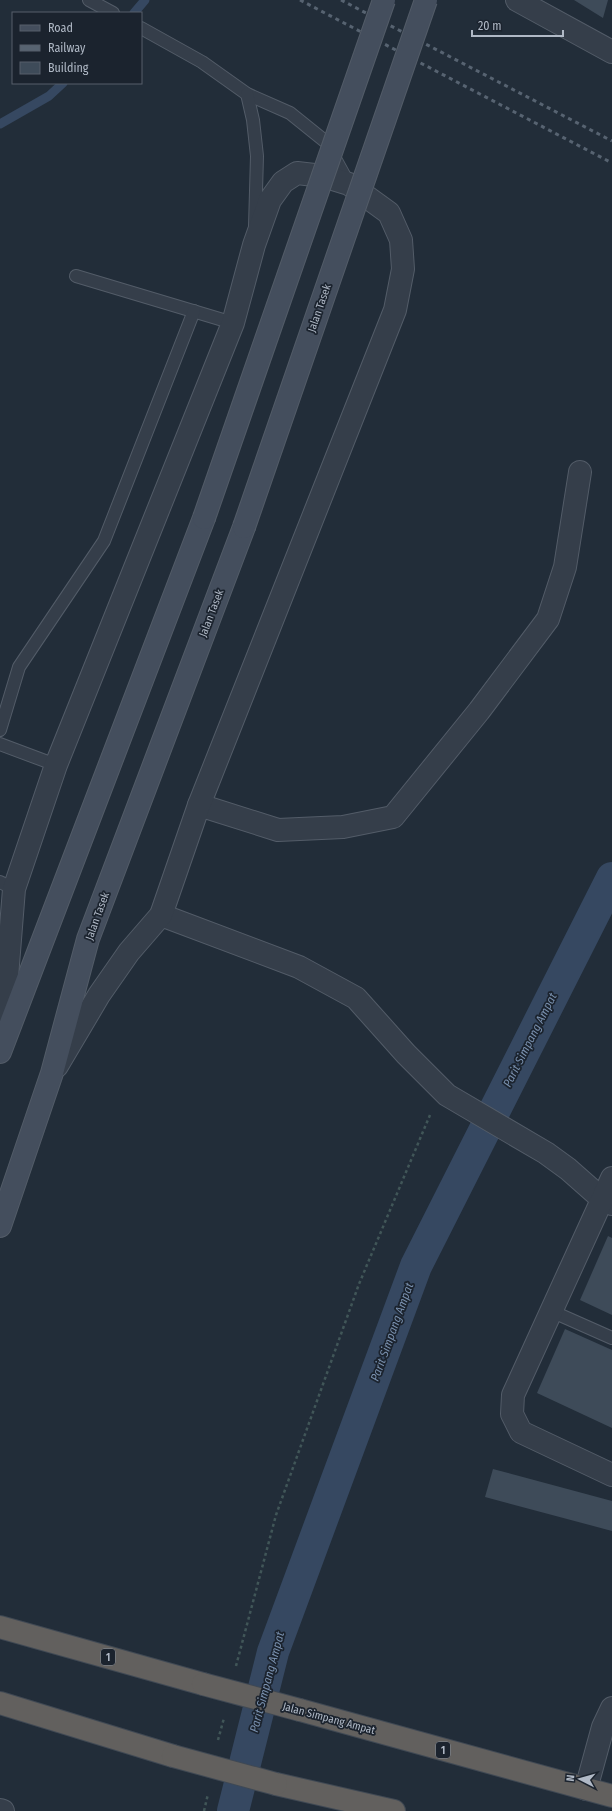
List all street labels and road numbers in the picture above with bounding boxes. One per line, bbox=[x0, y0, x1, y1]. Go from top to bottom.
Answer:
street label: Jalan Tasek bbox=[305, 282, 334, 334]
street label: Jalan Tasek bbox=[196, 587, 227, 639]
street label: Jalan Tasek bbox=[83, 890, 112, 942]
road number: 1 bbox=[101, 1649, 115, 1665]
street label: Jalan Simpang Ampat bbox=[281, 1700, 377, 1737]
road number: 1 bbox=[436, 1742, 450, 1758]

